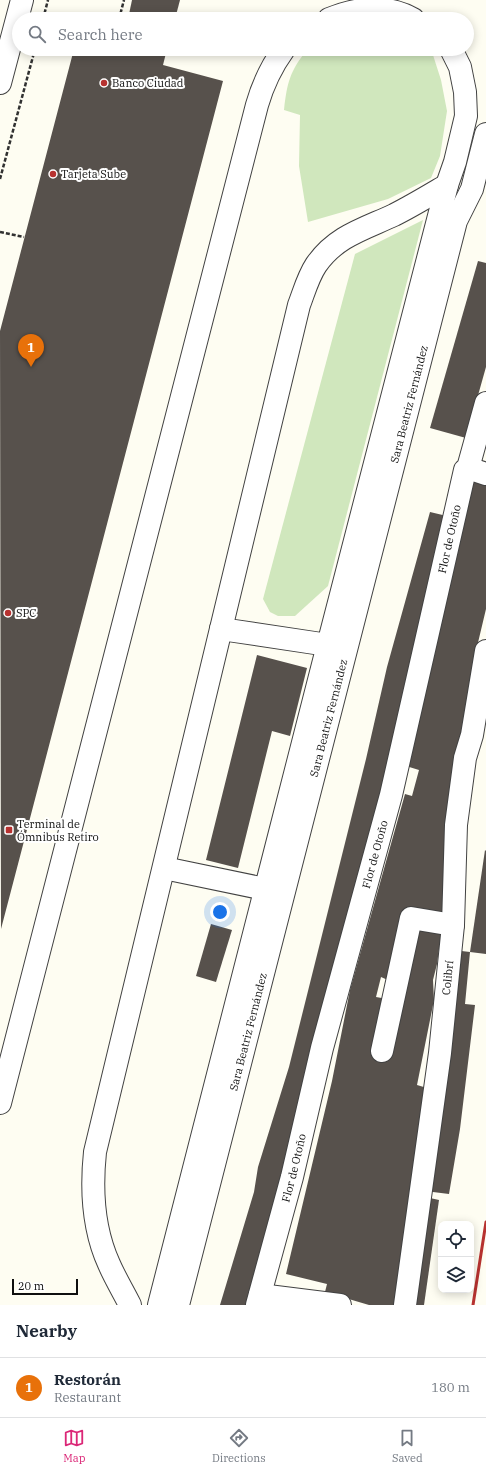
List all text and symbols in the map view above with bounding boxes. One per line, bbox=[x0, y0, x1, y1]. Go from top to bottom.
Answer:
search box bbox=[12, 12, 474, 56]
icon: search bbox=[26, 23, 48, 45]
text: Search here bbox=[58, 25, 143, 44]
place label: Banco Ciudad bbox=[112, 76, 184, 90]
marker: Banco Ciudad bbox=[99, 78, 109, 88]
place label: Tarjeta Sube bbox=[61, 167, 126, 181]
marker: Tarjeta Sube bbox=[48, 169, 58, 179]
pin: 1 bbox=[18, 334, 44, 367]
street label: Sara Beatriz Fernández bbox=[387, 343, 431, 465]
street label: Flor de Otoño bbox=[435, 503, 464, 575]
place label: SPC bbox=[16, 606, 36, 620]
marker: SPC bbox=[3, 608, 13, 618]
street label: Sara Beatriz Fernández bbox=[307, 657, 350, 778]
place label: Terminal de Ómnibus Retiro bbox=[17, 817, 99, 844]
street label: Flor de Otoño bbox=[359, 818, 391, 890]
marker: Terminal de Ómnibus Retiro bbox=[4, 825, 14, 835]
your location bbox=[210, 902, 230, 922]
street label: Colibrí bbox=[439, 959, 456, 996]
street label: Sara Beatriz Fernández bbox=[226, 971, 270, 1092]
street label: Flor de Otoño bbox=[278, 1132, 309, 1204]
map controls bbox=[438, 1221, 474, 1293]
button: locate bbox=[438, 1221, 474, 1257]
button: layers bbox=[438, 1257, 474, 1293]
scale bar bbox=[12, 1277, 78, 1296]
text: 20 m bbox=[18, 1279, 44, 1293]
text: Nearby bbox=[16, 1320, 77, 1342]
text: Restorán bbox=[54, 1370, 121, 1389]
text: 1 bbox=[25, 1379, 33, 1396]
text: 180 m bbox=[431, 1379, 470, 1396]
text: Restaurant bbox=[54, 1389, 121, 1406]
tab: Map bbox=[63, 1427, 86, 1465]
tab: Directions bbox=[212, 1427, 266, 1465]
tab: Saved bbox=[392, 1427, 423, 1465]

